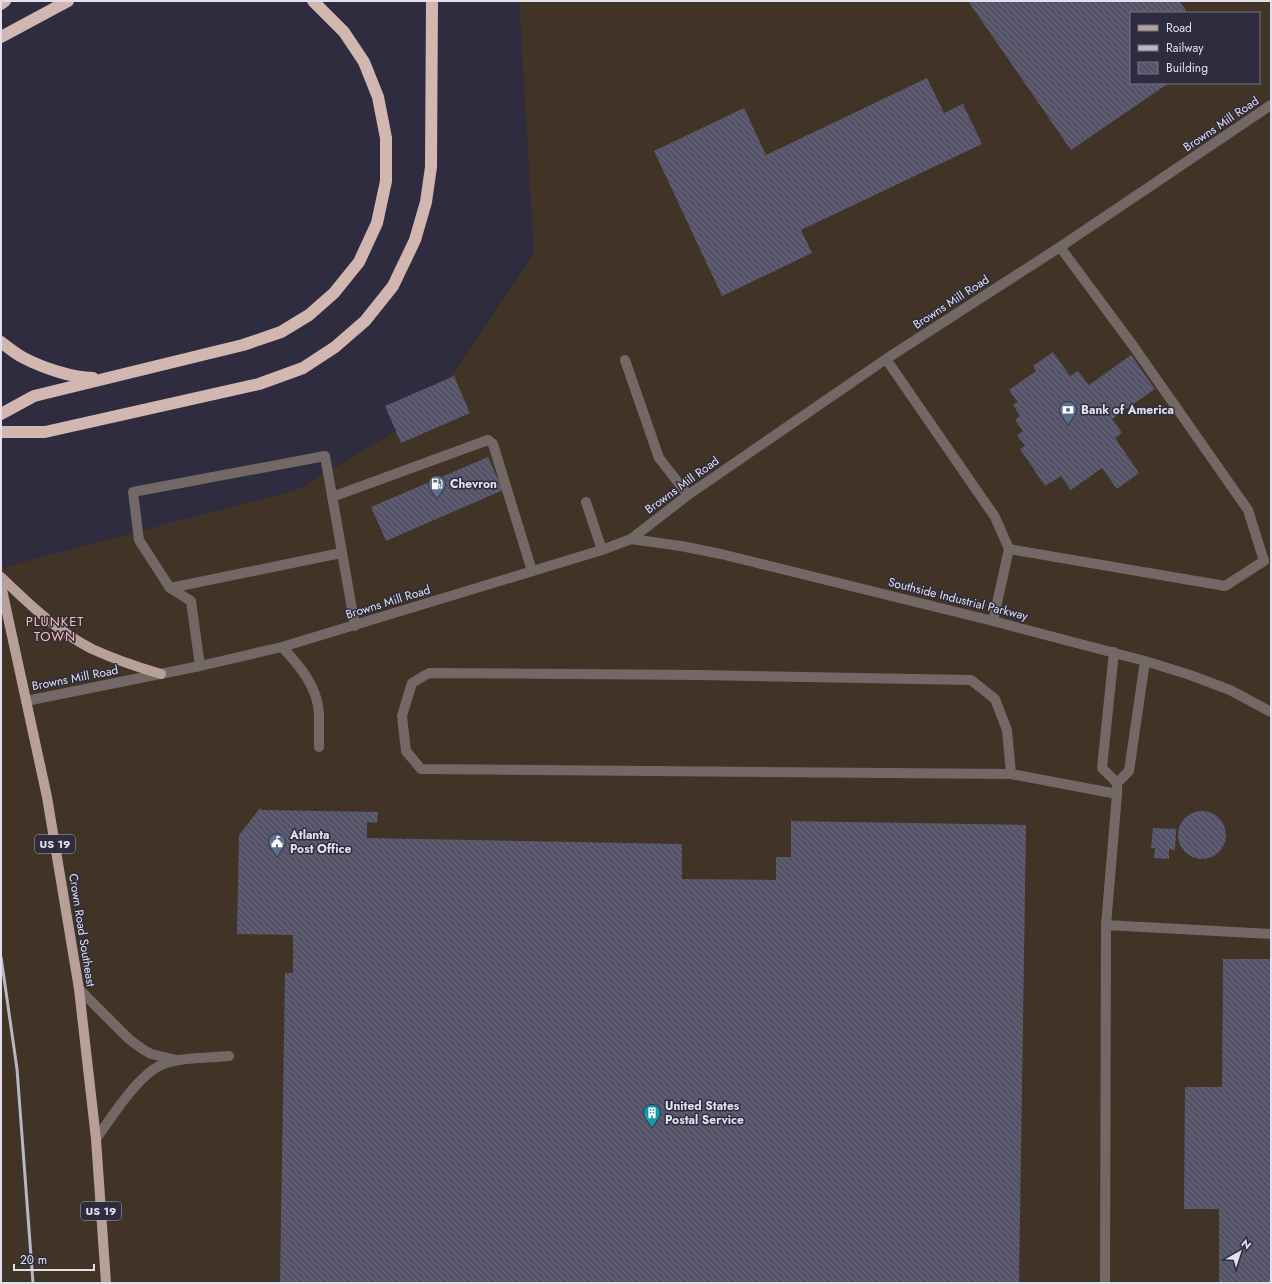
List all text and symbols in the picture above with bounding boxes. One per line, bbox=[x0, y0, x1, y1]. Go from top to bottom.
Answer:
legend bbox=[1130, 12, 1260, 84]
text: Road bbox=[1166, 19, 1192, 37]
text: Railway bbox=[1166, 39, 1204, 57]
text: Building bbox=[1166, 59, 1208, 77]
street label: Browns Mill Road bbox=[1180, 92, 1262, 156]
street label: Browns Mill Road bbox=[909, 271, 993, 333]
bank icon: Bank of America bbox=[1058, 400, 1078, 425]
place label: Bank of America bbox=[1081, 401, 1174, 419]
street label: Browns Mill Road bbox=[641, 452, 723, 518]
fuel station icon: Chevron bbox=[427, 474, 447, 499]
place label: Chevron bbox=[450, 475, 497, 493]
street label: Southside Industrial Parkway bbox=[886, 573, 1030, 625]
street label: Browns Mill Road bbox=[343, 581, 433, 623]
district label: PLUNKET TOWN bbox=[26, 612, 84, 646]
street label: Browns Mill Road bbox=[30, 661, 120, 695]
place label: Atlanta Post Office bbox=[289, 826, 351, 858]
public building icon: Atlanta Post Office bbox=[267, 832, 287, 857]
road number: US 19 bbox=[35, 835, 75, 853]
street label: Crown Road Southeast bbox=[64, 872, 100, 988]
place label: United States Postal Service bbox=[665, 1097, 744, 1129]
building icon: United States Postal Service bbox=[642, 1103, 662, 1128]
road number: US 19 bbox=[81, 1202, 121, 1220]
north arrow bbox=[1220, 1232, 1260, 1272]
text: N bbox=[1238, 1235, 1255, 1253]
scale bar bbox=[14, 1246, 94, 1272]
text: 20 m bbox=[20, 1251, 47, 1269]

